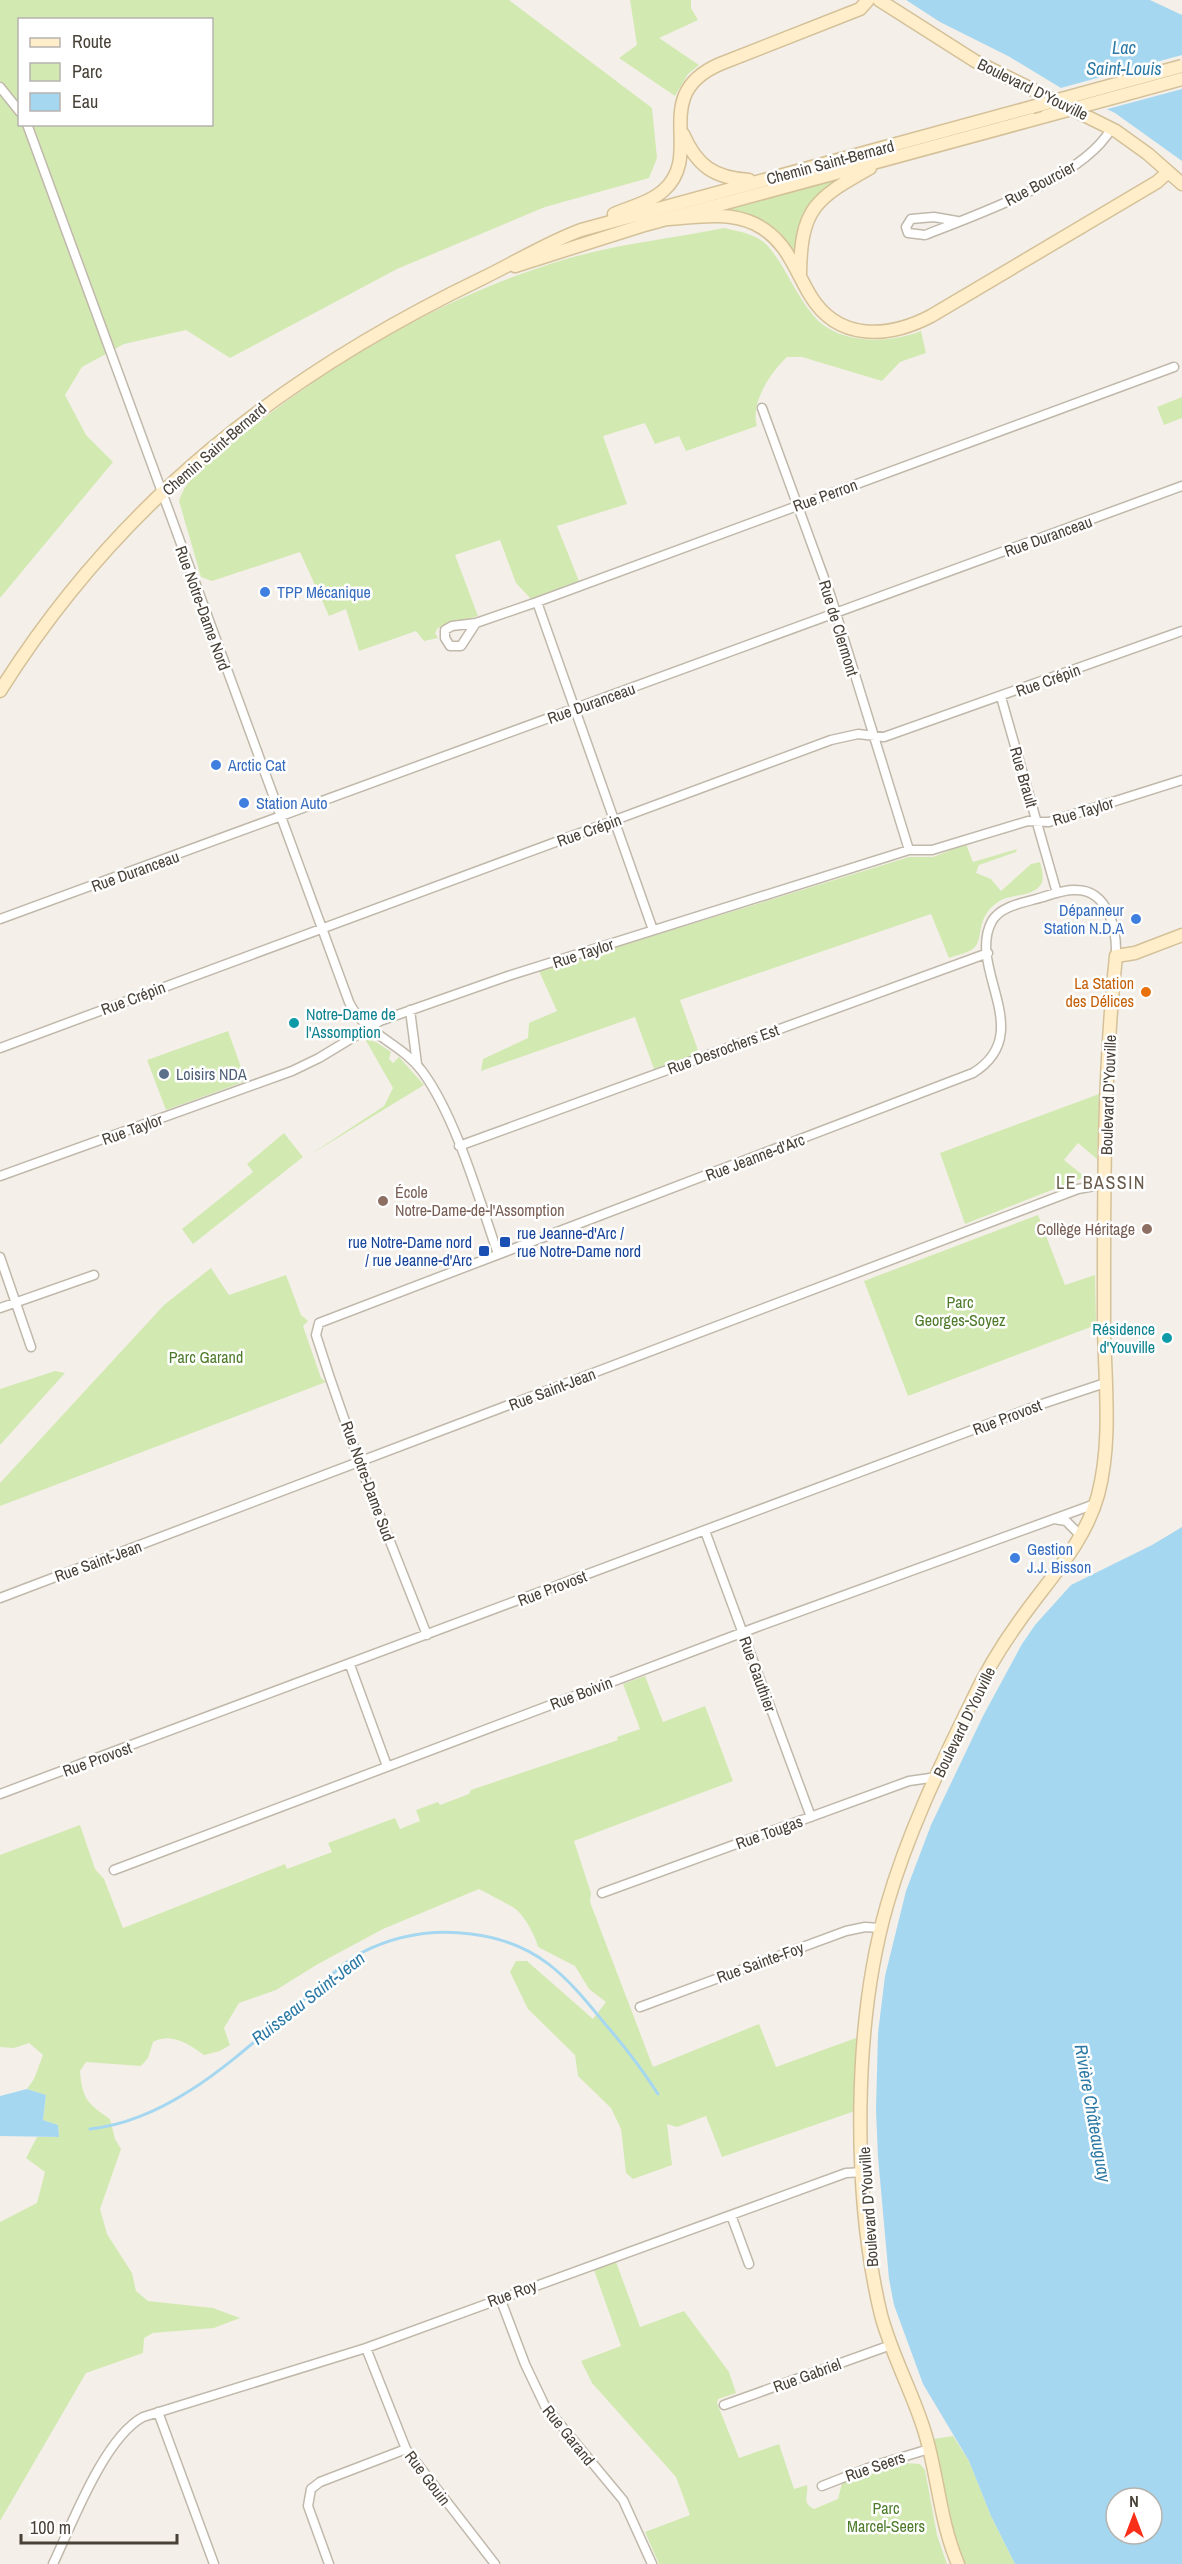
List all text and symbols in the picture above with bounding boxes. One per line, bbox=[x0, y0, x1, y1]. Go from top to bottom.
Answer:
legend bbox=[18, 18, 213, 126]
text: Route bbox=[72, 29, 111, 54]
water label: Lac Saint-Louis bbox=[1086, 35, 1162, 81]
street label: Boulevard D'Youville bbox=[974, 53, 1092, 125]
text: Parc bbox=[72, 59, 102, 84]
text: Eau bbox=[72, 89, 98, 114]
street label: Chemin Saint-Bernard bbox=[764, 134, 896, 190]
street label: Rue Bourcier bbox=[1001, 155, 1080, 211]
street label: Chemin Saint-Bernard bbox=[157, 398, 271, 500]
street label: Rue Perron bbox=[790, 473, 860, 517]
street label: Rue Duranceau bbox=[1001, 510, 1095, 562]
street label: Rue Notre-Dame Nord bbox=[170, 543, 236, 673]
street label: Rue de Clermont bbox=[814, 577, 864, 679]
place label: TPP Mécanique bbox=[277, 581, 371, 603]
marker: TPP Mécanique bbox=[258, 585, 272, 599]
street label: Rue Crépin bbox=[1013, 658, 1083, 702]
street label: Rue Duranceau bbox=[544, 677, 638, 729]
street label: Rue Brault bbox=[1005, 744, 1043, 810]
place label: Arctic Cat bbox=[227, 754, 286, 776]
marker: Arctic Cat bbox=[209, 758, 223, 772]
street label: Rue Taylor bbox=[1050, 791, 1117, 831]
place label: Station Auto bbox=[256, 792, 328, 814]
marker: Station Auto bbox=[237, 796, 251, 810]
street label: Rue Crépin bbox=[554, 808, 624, 852]
street label: Rue Duranceau bbox=[88, 845, 182, 897]
place label: Dépanneur Station N.D.A bbox=[1044, 899, 1125, 939]
marker: Dépanneur Station N.D.A bbox=[1129, 912, 1143, 926]
street label: Rue Taylor bbox=[550, 933, 617, 973]
place label: La Station des Délices bbox=[1065, 972, 1134, 1012]
street label: Rue Crépin bbox=[98, 976, 168, 1020]
marker: La Station des Délices bbox=[1139, 985, 1153, 999]
place label: Notre-Dame de l'Assomption bbox=[306, 1003, 396, 1043]
marker: Notre-Dame de l'Assomption bbox=[287, 1016, 301, 1030]
street label: Rue Desrochers Est bbox=[664, 1018, 782, 1079]
street label: Boulevard D'Youville bbox=[1095, 1034, 1121, 1156]
place label: Loisirs NDA bbox=[176, 1063, 247, 1085]
marker: Loisirs NDA bbox=[157, 1067, 171, 1081]
street label: Rue Taylor bbox=[99, 1108, 166, 1150]
street label: Rue Jeanne-d'Arc bbox=[702, 1128, 808, 1186]
district label: LE BASSIN bbox=[1056, 1170, 1146, 1195]
place label: École Notre-Dame-de-l'Assomption bbox=[395, 1181, 564, 1221]
marker: École Notre-Dame-de-l'Assomption bbox=[376, 1194, 390, 1208]
place label: Collège Héritage bbox=[1037, 1218, 1135, 1240]
place label: rue Jeanne-d'Arc / rue Notre-Dame nord bbox=[517, 1222, 641, 1262]
marker: Collège Héritage bbox=[1140, 1222, 1154, 1236]
place label: rue Notre-Dame nord / rue Jeanne-d'Arc bbox=[348, 1231, 472, 1271]
marker: rue Jeanne-d'Arc / rue Notre-Dame nord bbox=[498, 1235, 512, 1249]
marker: rue Notre-Dame nord / rue Jeanne-d'Arc bbox=[477, 1244, 491, 1258]
park label: Parc Georges-Soyez bbox=[914, 1291, 1006, 1331]
place label: Résidence d'Youville bbox=[1092, 1318, 1155, 1358]
marker: Résidence d'Youville bbox=[1160, 1331, 1174, 1345]
park label: Parc Garand bbox=[169, 1346, 243, 1368]
street label: Rue Saint-Jean bbox=[505, 1362, 599, 1416]
street label: Rue Provost bbox=[969, 1394, 1045, 1440]
street label: Rue Notre-Dame Sud bbox=[336, 1418, 400, 1544]
street label: Rue Saint-Jean bbox=[51, 1535, 145, 1587]
place label: Gestion J.J. Bisson bbox=[1027, 1538, 1091, 1578]
marker: Gestion J.J. Bisson bbox=[1008, 1551, 1022, 1565]
street label: Rue Provost bbox=[514, 1565, 590, 1611]
street label: Rue Gauthier bbox=[734, 1633, 782, 1715]
street label: Boulevard D'Youville bbox=[928, 1663, 1000, 1781]
street label: Rue Boivin bbox=[547, 1671, 615, 1715]
street label: Rue Provost bbox=[59, 1736, 135, 1782]
street label: Rue Tougas bbox=[732, 1810, 806, 1854]
street label: Rue Sainte-Foy bbox=[713, 1936, 807, 1988]
water label: Ruisseau Saint-Jean bbox=[246, 1946, 370, 2050]
water label: Rivière Châteauguay bbox=[1069, 2042, 1118, 2185]
street label: Boulevard D'Youville bbox=[853, 2146, 883, 2268]
street label: Rue Roy bbox=[484, 2274, 540, 2312]
street label: Rue Gabriel bbox=[770, 2353, 844, 2397]
street label: Rue Garand bbox=[538, 2400, 600, 2470]
street label: Rue Gouin bbox=[400, 2446, 456, 2510]
street label: Rue Seers bbox=[842, 2446, 908, 2486]
north arrow bbox=[1104, 2486, 1164, 2546]
text: N bbox=[1129, 2490, 1139, 2512]
park label: Parc Marcel-Seers bbox=[847, 2497, 925, 2537]
scale bar bbox=[21, 2507, 177, 2545]
text: 100 m bbox=[30, 2515, 71, 2540]

